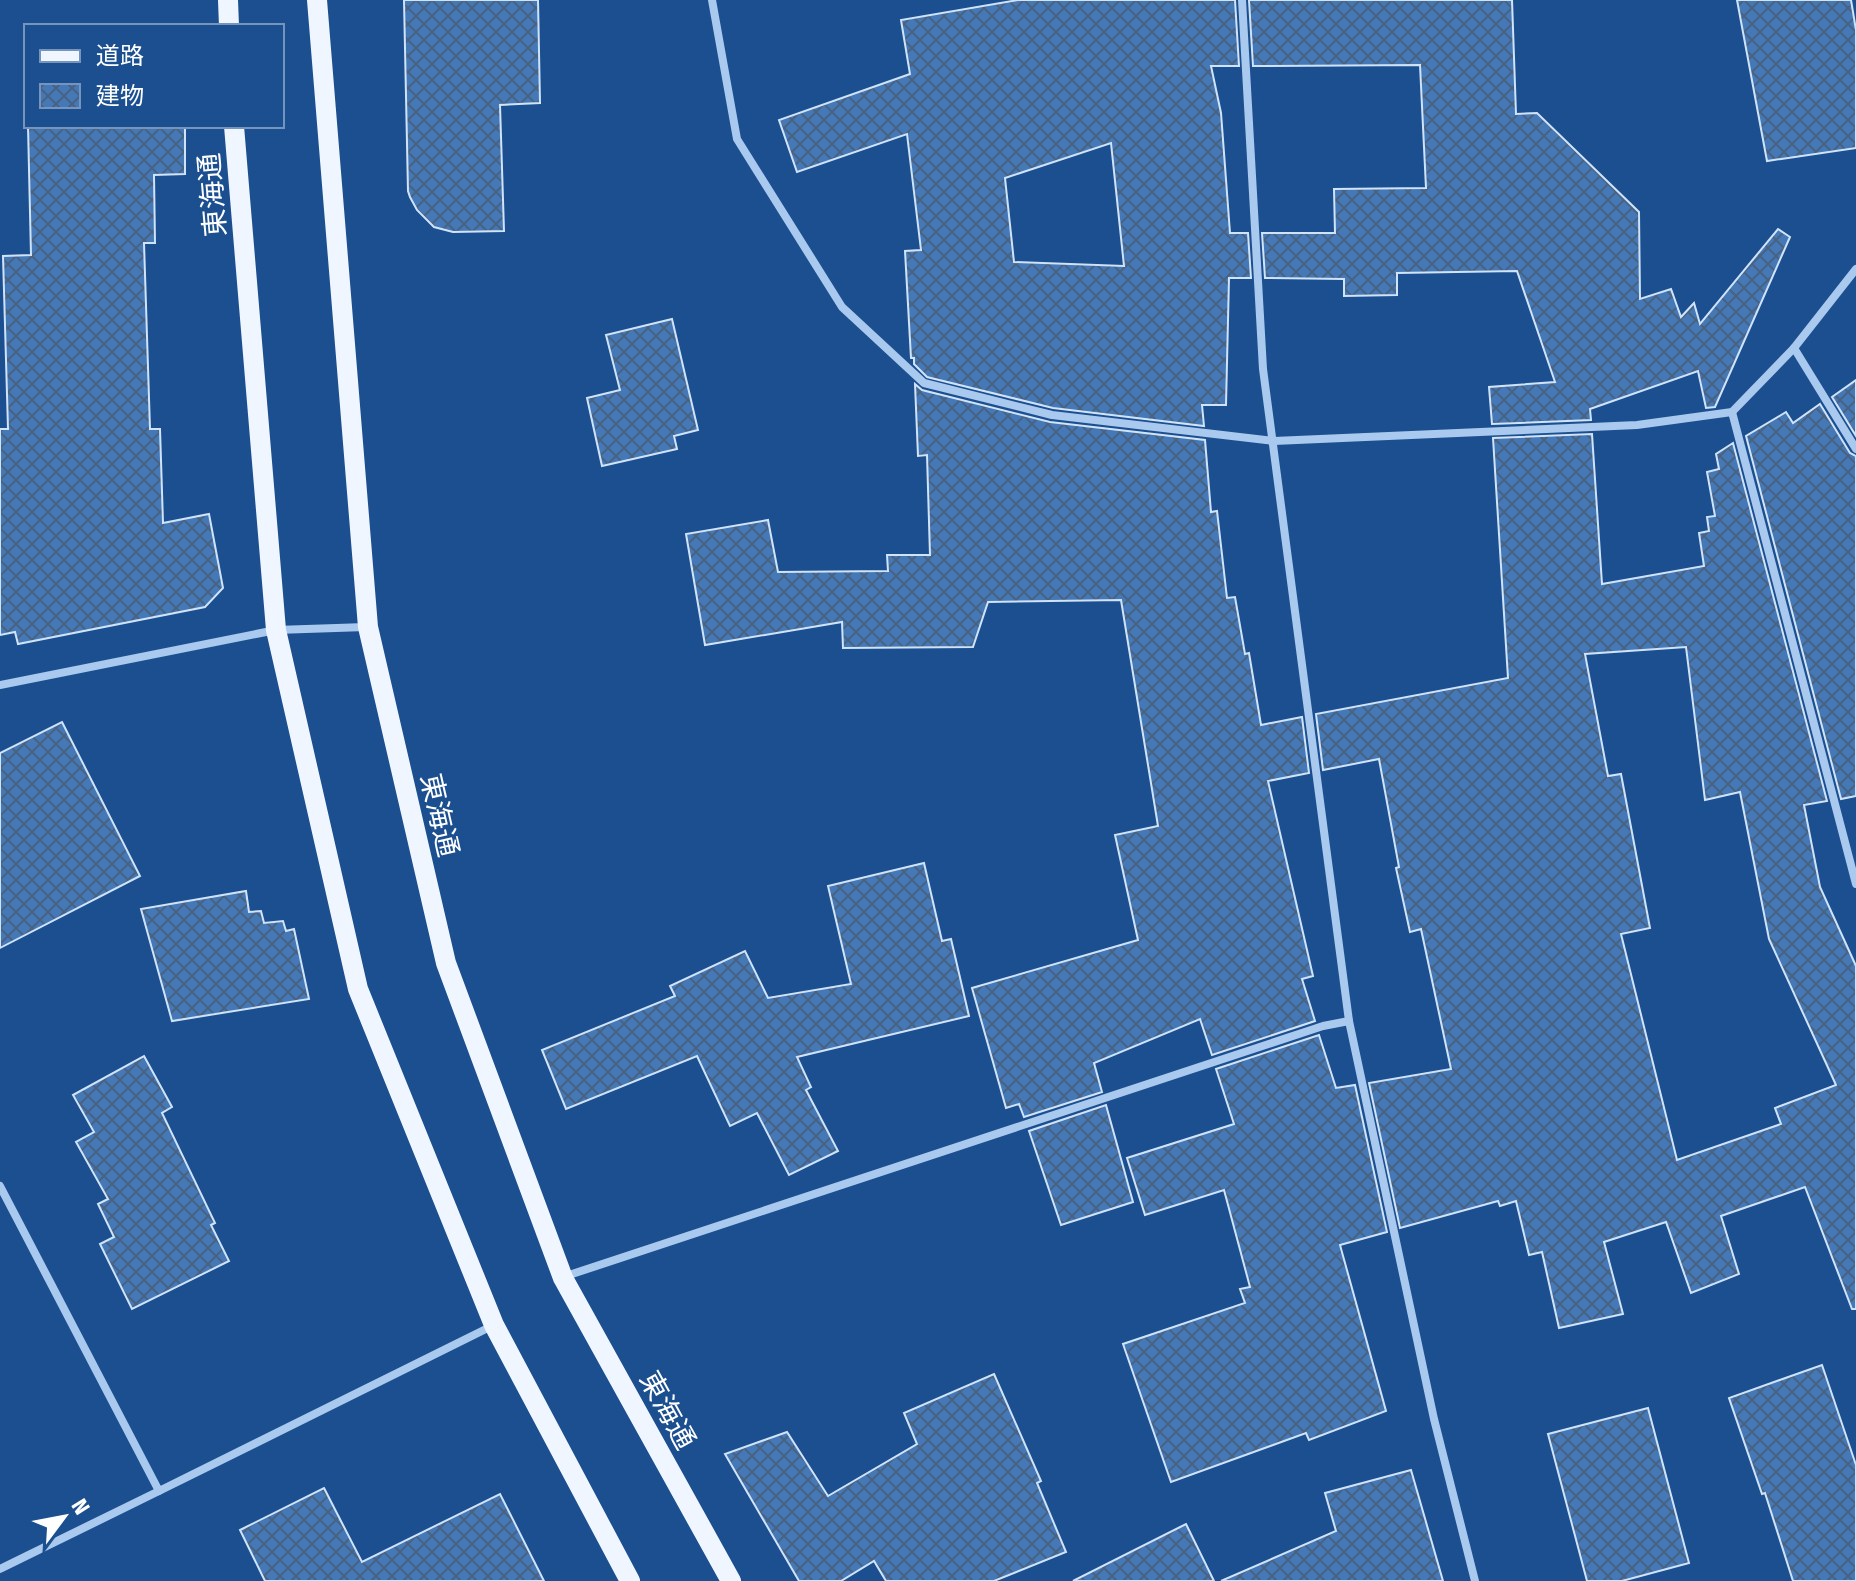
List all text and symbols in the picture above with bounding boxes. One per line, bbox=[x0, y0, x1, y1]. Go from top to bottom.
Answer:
legend bbox=[24, 24, 284, 128]
text: 道路 bbox=[96, 42, 144, 70]
text: 建物 bbox=[96, 82, 144, 110]
street label: 東海通 bbox=[192, 152, 233, 238]
street label: 東海通 bbox=[414, 770, 465, 860]
street label: 東海通 bbox=[633, 1366, 702, 1455]
north arrow bbox=[24, 1477, 104, 1557]
text: N bbox=[66, 1494, 95, 1519]

